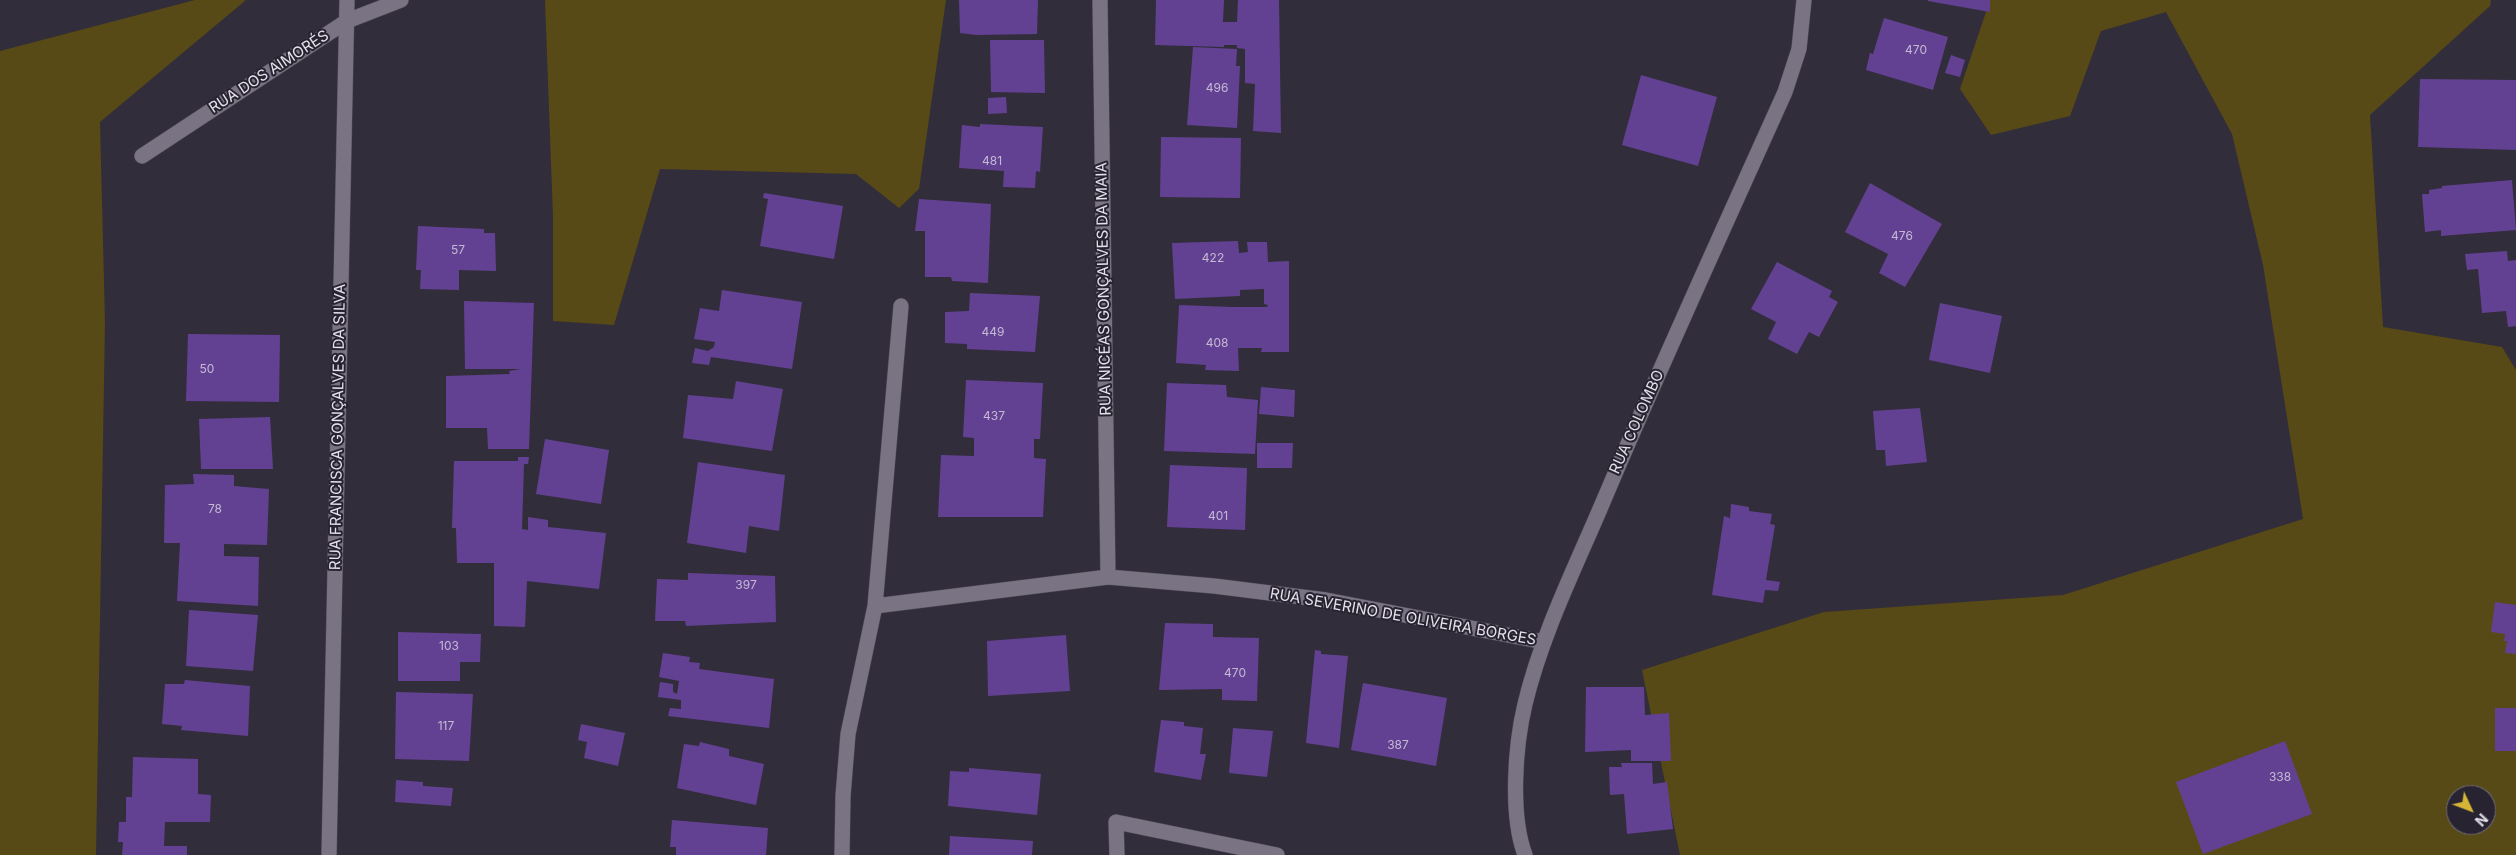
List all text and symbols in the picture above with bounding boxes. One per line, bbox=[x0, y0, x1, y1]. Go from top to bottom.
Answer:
street label: RUA DOS AIMORÉS bbox=[206, 27, 332, 117]
house number: 470 bbox=[1905, 43, 1927, 57]
house number: 496 bbox=[1206, 81, 1228, 95]
house number: 481 bbox=[982, 154, 1002, 168]
street label: RUA NICÉAS GONÇALVES DA MAIA bbox=[1093, 162, 1115, 416]
house number: 476 bbox=[1891, 229, 1913, 243]
house number: 57 bbox=[451, 243, 465, 257]
house number: 422 bbox=[1202, 251, 1224, 265]
street label: RUA FRANCISCA GONÇALVES DA SILVA bbox=[327, 284, 349, 570]
house number: 449 bbox=[982, 325, 1004, 339]
house number: 408 bbox=[1206, 336, 1228, 350]
house number: 50 bbox=[200, 362, 214, 376]
street label: RUA COLOMBO bbox=[1606, 367, 1668, 477]
house number: 437 bbox=[983, 409, 1005, 423]
house number: 78 bbox=[208, 502, 222, 516]
house number: 401 bbox=[1208, 509, 1228, 523]
house number: 397 bbox=[735, 578, 757, 592]
street label: RUA SEVERINO DE OLIVEIRA BORGES bbox=[1268, 585, 1538, 649]
house number: 103 bbox=[439, 639, 459, 653]
house number: 470 bbox=[1224, 666, 1246, 680]
house number: 117 bbox=[438, 719, 454, 733]
house number: 387 bbox=[1387, 738, 1409, 752]
house number: 338 bbox=[2269, 770, 2291, 784]
north arrow bbox=[2446, 785, 2496, 835]
text: N bbox=[2472, 810, 2491, 830]

